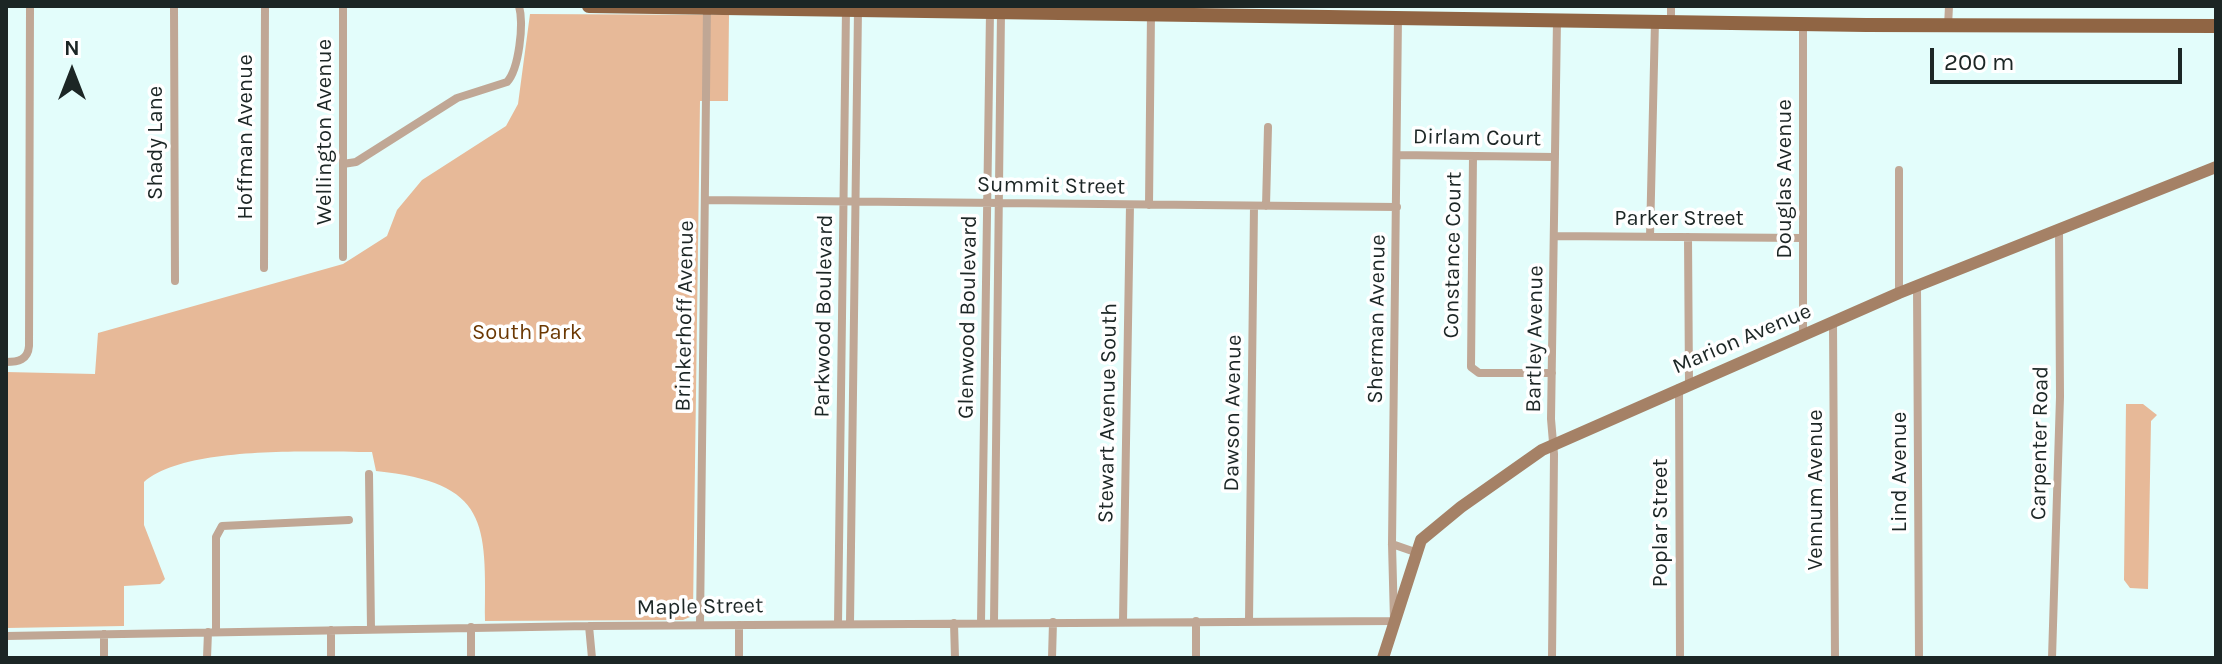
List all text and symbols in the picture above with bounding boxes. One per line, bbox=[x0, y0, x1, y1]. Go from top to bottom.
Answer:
north arrow bbox=[32, 32, 112, 112]
scale bar bbox=[1934, 32, 2186, 82]
text: N bbox=[64, 35, 80, 61]
street label: Wellington Avenue bbox=[312, 39, 338, 225]
text: 200 m bbox=[1944, 48, 2015, 76]
street label: Hoffman Avenue bbox=[233, 54, 259, 220]
street label: Shady Lane bbox=[143, 86, 169, 200]
street label: Douglas Avenue bbox=[1772, 99, 1798, 259]
street label: Dirlam Court bbox=[1413, 124, 1541, 152]
street label: Constance Court bbox=[1438, 171, 1468, 339]
street label: Summit Street bbox=[977, 172, 1125, 200]
street label: Parker Street bbox=[1614, 206, 1744, 232]
street label: Parkwood Boulevard bbox=[809, 214, 839, 418]
street label: Glenwood Boulevard bbox=[953, 215, 983, 419]
street label: Brinkerhoff Avenue bbox=[670, 220, 700, 412]
street label: Sherman Avenue bbox=[1362, 234, 1392, 404]
street label: Bartley Avenue bbox=[1521, 265, 1549, 413]
street label: Marion Avenue bbox=[1669, 298, 1815, 380]
street label: Stewart Avenue South bbox=[1093, 303, 1123, 523]
park label: South Park bbox=[472, 320, 582, 346]
street label: Dawson Avenue bbox=[1218, 334, 1248, 492]
street label: Carpenter Road bbox=[2025, 366, 2055, 520]
street label: Vennum Avenue bbox=[1803, 409, 1829, 571]
street label: Lind Avenue bbox=[1887, 412, 1913, 532]
street label: Poplar Street bbox=[1648, 459, 1674, 587]
street label: Maple Street bbox=[636, 593, 764, 621]

